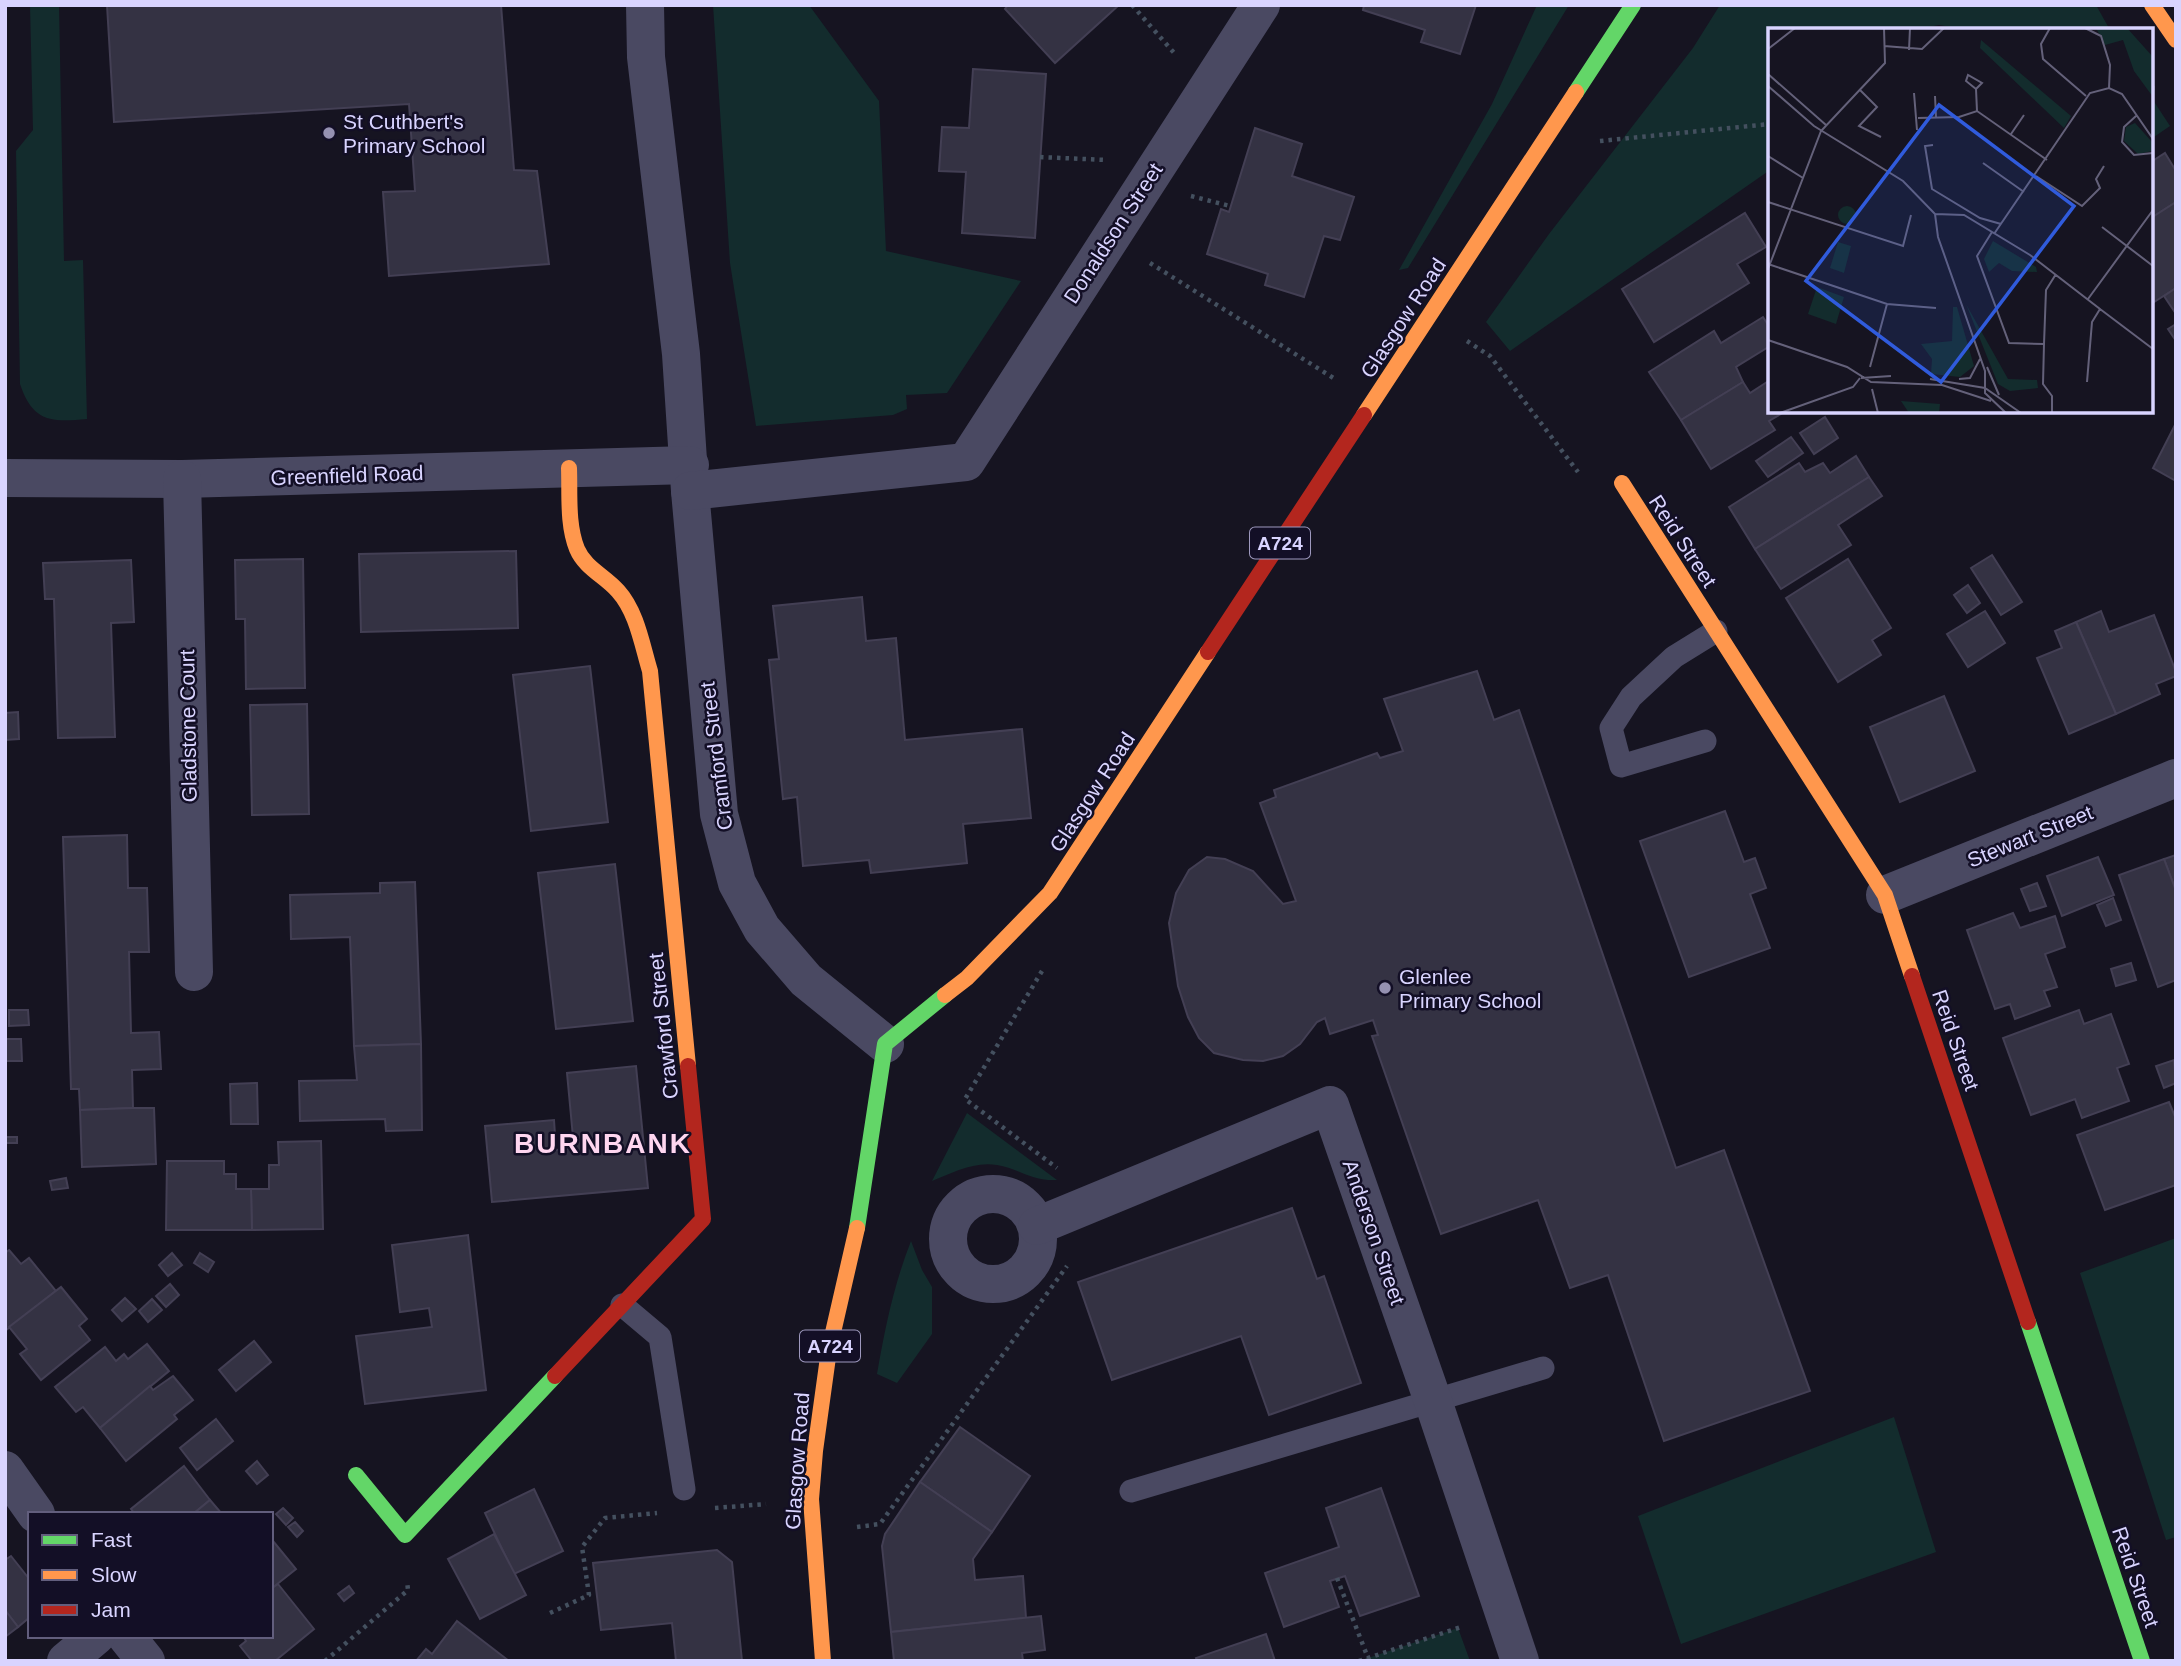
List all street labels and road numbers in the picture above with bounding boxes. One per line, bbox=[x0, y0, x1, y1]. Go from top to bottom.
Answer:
street label: Donaldson Street bbox=[1059, 159, 1167, 307]
street label: Glasgow Road bbox=[1356, 254, 1450, 382]
street label: Greenfield Road bbox=[270, 461, 424, 489]
street label: Reid Street bbox=[1645, 491, 1721, 591]
road number: A724 bbox=[1250, 528, 1310, 558]
street label: Gladstone Court bbox=[175, 649, 201, 803]
street label: Cramford Street bbox=[695, 680, 737, 832]
street label: Glasgow Road bbox=[1045, 728, 1139, 856]
street label: Stewart Street bbox=[1964, 800, 2096, 872]
street label: Crawford Street bbox=[644, 952, 682, 1100]
street label: Reid Street bbox=[1928, 987, 1984, 1094]
street label: Anderson Street bbox=[1338, 1157, 1410, 1308]
road number: A724 bbox=[800, 1330, 860, 1362]
street label: Glasgow Road bbox=[781, 1391, 813, 1531]
street label: Reid Street bbox=[2108, 1524, 2164, 1631]

